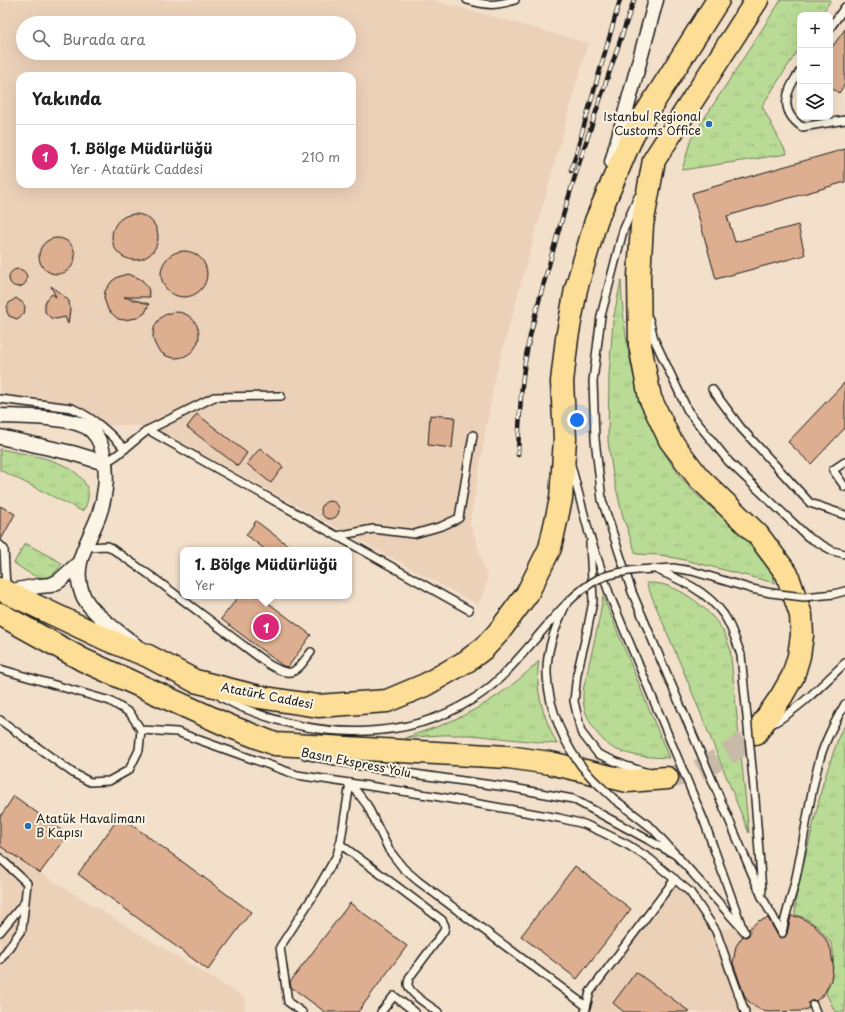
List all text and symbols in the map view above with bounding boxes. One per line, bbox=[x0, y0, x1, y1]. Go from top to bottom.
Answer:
map controls bbox=[797, 12, 833, 120]
button: + bbox=[797, 12, 833, 48]
search box bbox=[16, 16, 356, 60]
icon: search bbox=[30, 27, 52, 49]
text: Burada ara bbox=[62, 27, 145, 50]
button: − bbox=[797, 48, 833, 84]
button: layers bbox=[797, 84, 833, 120]
text: Yakında bbox=[32, 85, 102, 111]
place label: Istanbul Regional Customs Office bbox=[603, 107, 701, 139]
marker: Istanbul Regional Customs Office bbox=[704, 119, 714, 129]
text: 1. Bölge Müdürlüğü bbox=[70, 136, 213, 159]
text: 1 bbox=[42, 147, 48, 166]
text: 210 m bbox=[301, 147, 340, 166]
text: Yer · Atatürk Caddesi bbox=[70, 159, 203, 178]
your location bbox=[567, 410, 587, 430]
popup bbox=[180, 547, 352, 599]
text: 1. Bölge Müdürlüğü bbox=[195, 552, 337, 575]
text: Yer bbox=[195, 575, 214, 594]
pin: 1 bbox=[253, 612, 279, 642]
street label: Atatürk Caddesi bbox=[219, 677, 315, 713]
street label: Basın Ekspress Yolu bbox=[300, 743, 413, 781]
place label: Atatük Havalimanı B Kapısı bbox=[36, 809, 145, 841]
marker: Atatük Havalimanı B Kapısı bbox=[23, 821, 33, 831]

